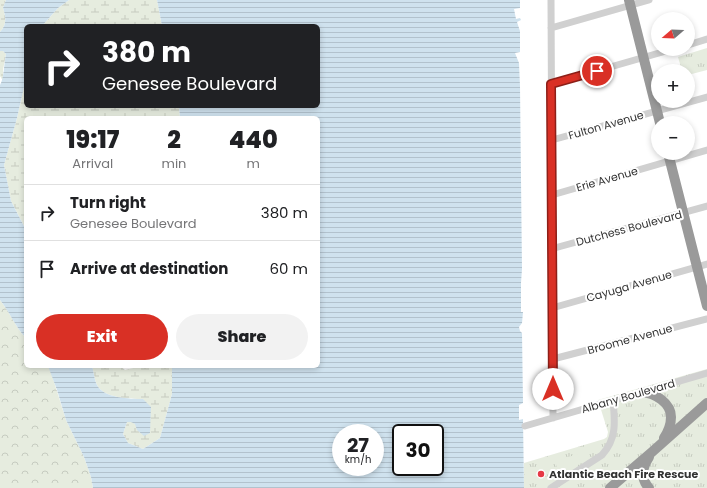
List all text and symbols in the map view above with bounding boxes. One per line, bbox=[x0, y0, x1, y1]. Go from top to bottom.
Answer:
north arrow bbox=[651, 12, 695, 56]
map controls bbox=[651, 12, 695, 160]
text: 380 m bbox=[102, 33, 191, 72]
icon: right bbox=[36, 40, 88, 92]
pin bbox=[580, 54, 614, 88]
icon: arrive bbox=[586, 60, 608, 82]
button: + bbox=[651, 64, 695, 108]
text: Genesee Boulevard bbox=[102, 71, 277, 96]
street label: Fulton Avenue bbox=[566, 107, 646, 143]
button: − bbox=[651, 116, 695, 160]
text: 19:17 bbox=[66, 123, 119, 156]
text: 2 bbox=[167, 123, 181, 156]
text: 440 bbox=[229, 123, 278, 156]
text: Arrival bbox=[72, 154, 113, 173]
text: min bbox=[162, 154, 186, 173]
text: m bbox=[247, 154, 260, 173]
street label: Erie Avenue bbox=[574, 163, 640, 195]
text: Turn right bbox=[70, 192, 146, 213]
icon: right bbox=[36, 202, 58, 224]
text: 380 m bbox=[261, 202, 308, 223]
street label: Dutchess Boulevard bbox=[574, 206, 684, 250]
text: Genesee Boulevard bbox=[70, 214, 197, 233]
icon: arrive bbox=[36, 258, 58, 280]
text: Arrive at destination bbox=[70, 258, 228, 279]
text: 60 m bbox=[270, 258, 308, 279]
street label: Cayuga Avenue bbox=[584, 266, 674, 306]
button: Exit bbox=[36, 314, 168, 360]
button: Share bbox=[176, 314, 308, 360]
street label: Broome Avenue bbox=[586, 320, 674, 358]
position arrow bbox=[532, 368, 574, 410]
street label: Albany Boulevard bbox=[579, 375, 677, 417]
speed limit sign: 30 bbox=[392, 424, 444, 476]
text: 27 bbox=[347, 431, 369, 459]
text: km/h bbox=[345, 452, 371, 467]
place label: Atlantic Beach Fire Rescue bbox=[549, 466, 699, 482]
marker: Atlantic Beach Fire Rescue bbox=[536, 469, 546, 479]

